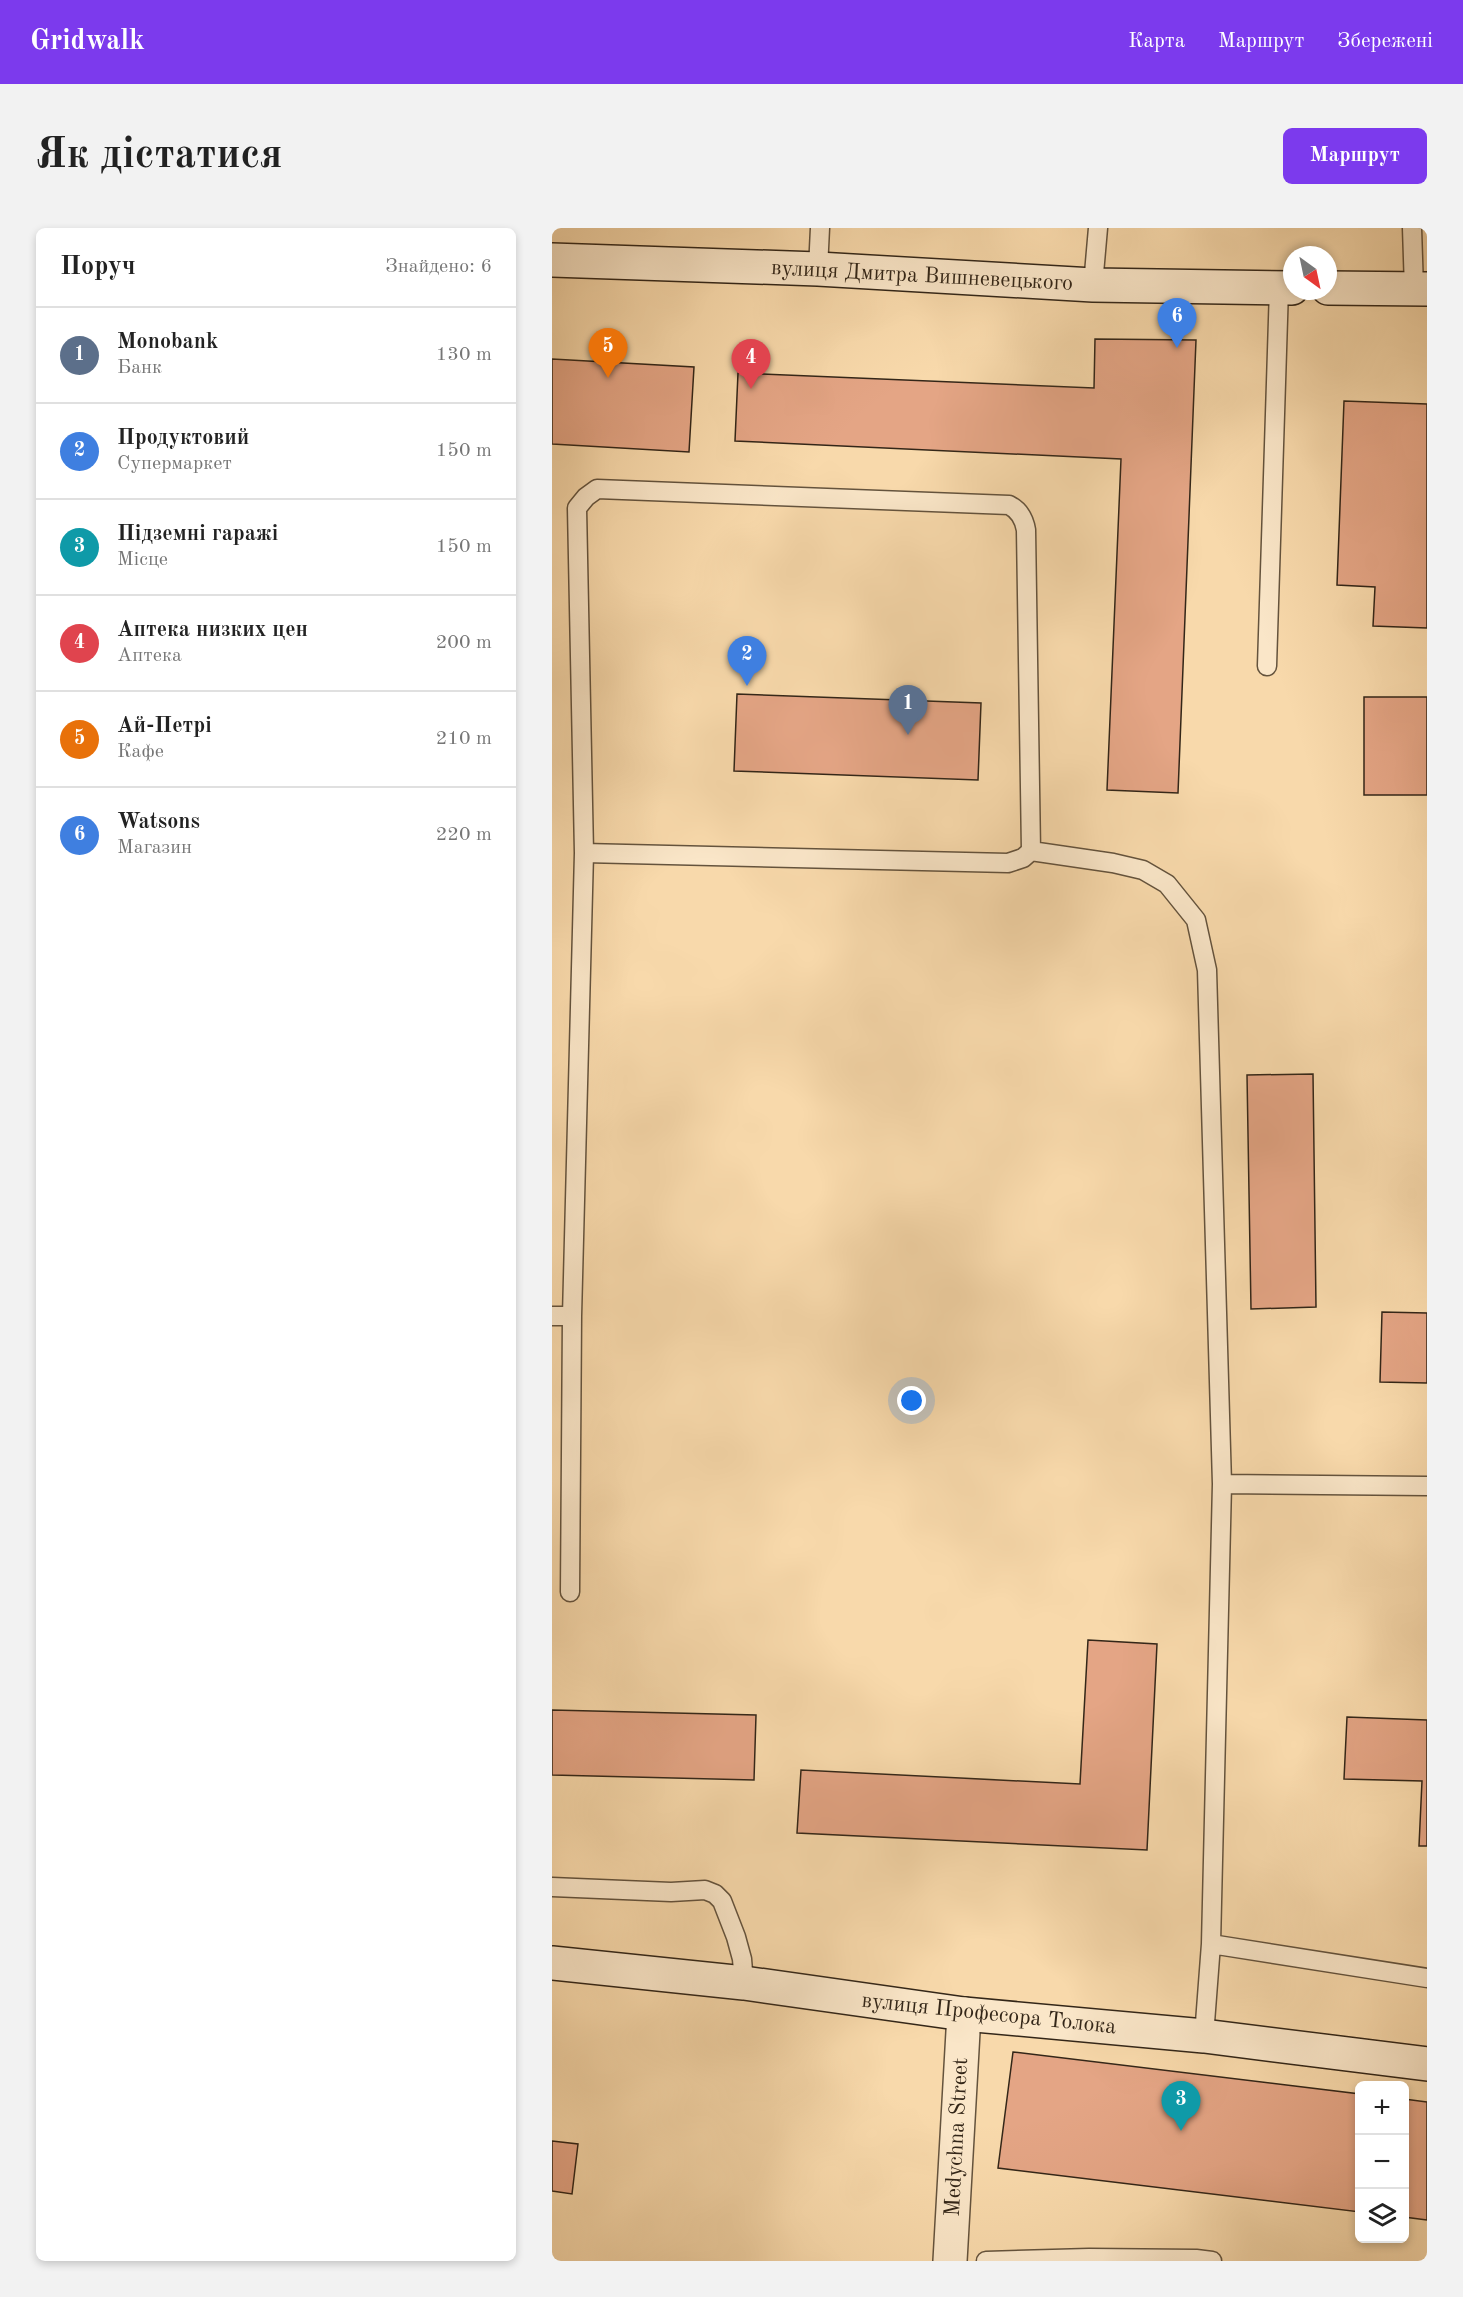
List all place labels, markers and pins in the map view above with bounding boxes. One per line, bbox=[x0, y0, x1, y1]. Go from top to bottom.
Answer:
pin: 6 bbox=[1158, 298, 1196, 348]
pin: 5 bbox=[588, 328, 628, 378]
pin: 4 bbox=[732, 340, 770, 389]
pin: 2 bbox=[728, 636, 766, 686]
pin: 1 bbox=[888, 686, 928, 735]
pin: 3 bbox=[1162, 2082, 1200, 2131]

